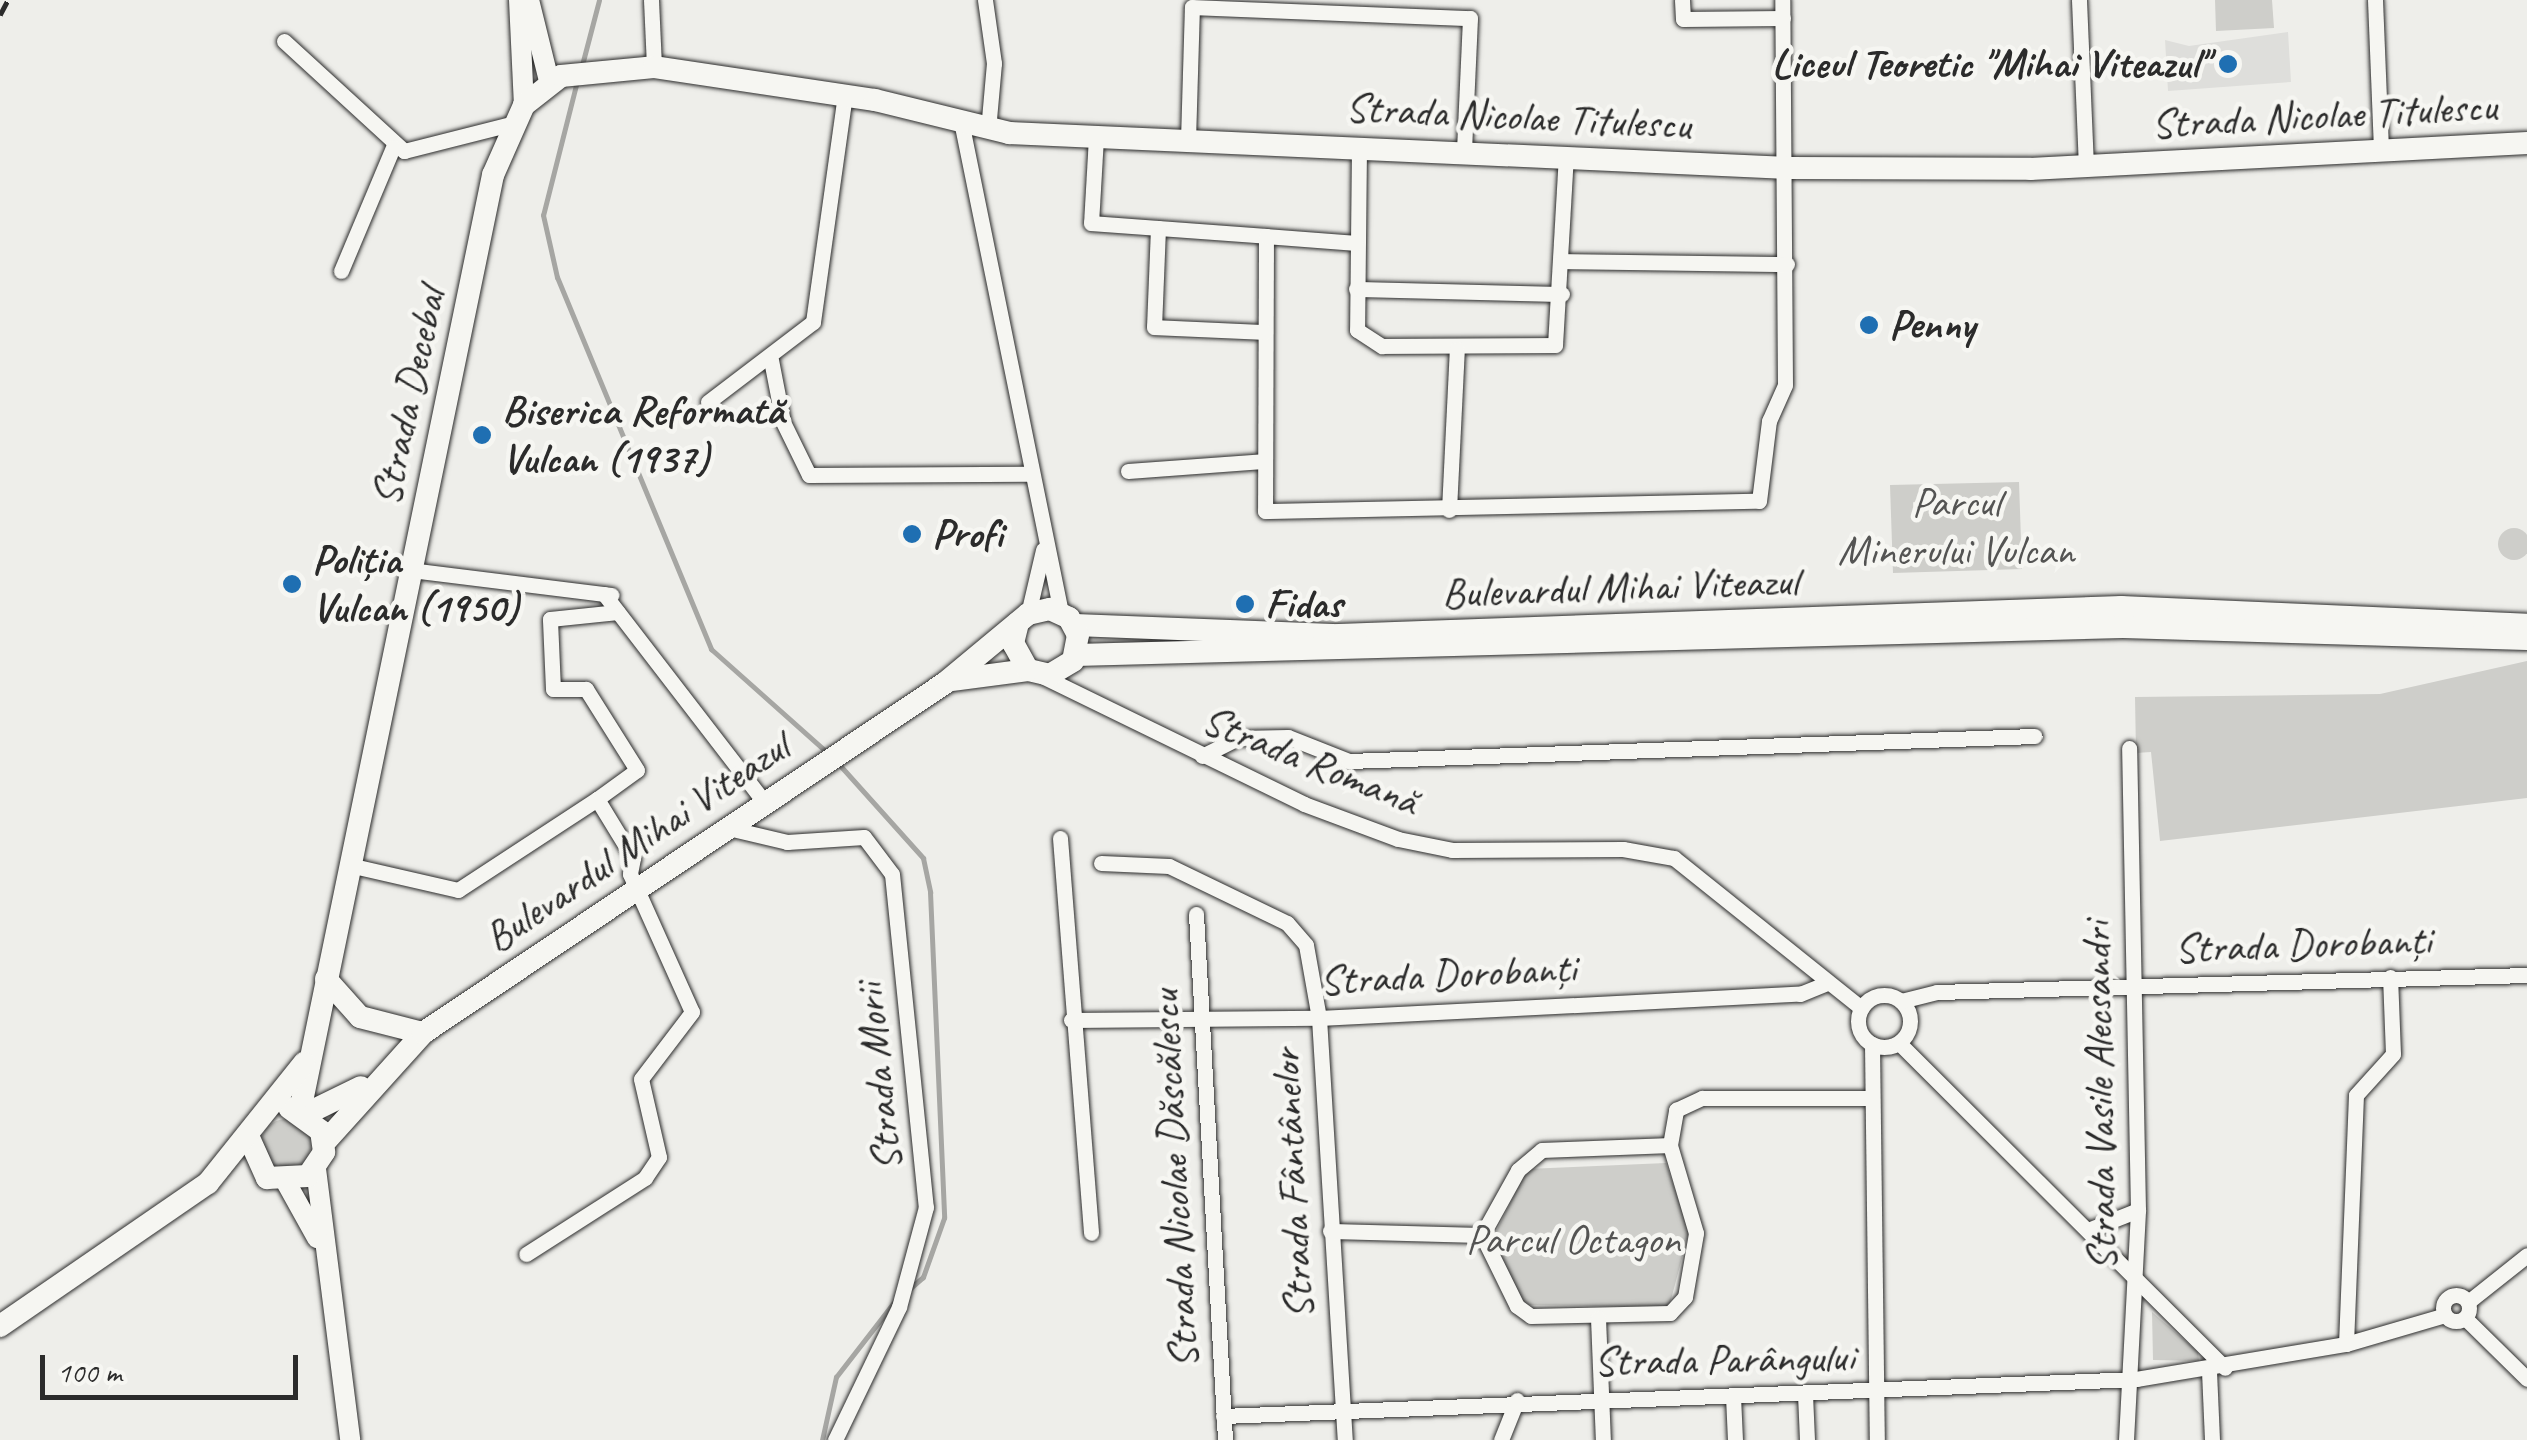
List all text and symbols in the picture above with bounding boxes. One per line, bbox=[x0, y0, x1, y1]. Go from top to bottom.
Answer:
place label: Liceul Teoretic "Mihai Viteazul" bbox=[1772, 39, 2208, 89]
marker: Liceul Teoretic "Mihai Viteazul" bbox=[2217, 53, 2239, 75]
street label: Strada Nicolae Titulescu bbox=[2150, 82, 2498, 150]
street label: Strada Nicolae Titulescu bbox=[1344, 83, 1692, 151]
street label: Strada Decebal bbox=[361, 283, 457, 511]
place label: Penny bbox=[1889, 300, 1975, 350]
marker: Penny bbox=[1858, 314, 1880, 336]
place label: Biserica Reformată Vulcan (1937) bbox=[502, 386, 783, 484]
marker: Biserica Reformată Vulcan (1937) bbox=[471, 424, 493, 446]
park label: Parcul Minerului Vulcan bbox=[1838, 478, 2074, 576]
place label: Profi bbox=[932, 509, 1001, 559]
marker: Profi bbox=[901, 523, 923, 545]
place label: Poliția Vulcan (1950) bbox=[312, 535, 519, 634]
street label: Bulevardul Mihai Viteazul bbox=[1441, 557, 1799, 619]
marker: Poliția Vulcan (1950) bbox=[281, 573, 303, 595]
place label: Fidas bbox=[1265, 579, 1342, 629]
marker: Fidas bbox=[1234, 593, 1256, 615]
street label: Strada Romană bbox=[1195, 695, 1425, 827]
street label: Bulevardul Mihai Viteazul bbox=[475, 723, 799, 963]
street label: Strada Dorobanți bbox=[2173, 915, 2433, 975]
street label: Strada Vasile Alecsandri bbox=[2072, 921, 2128, 1271]
street label: Strada Dorobanți bbox=[1318, 943, 1578, 1007]
street label: Strada Morii bbox=[844, 981, 914, 1173]
street label: Strada Nicolae Dăscălescu bbox=[1140, 988, 1210, 1370]
street label: Strada Fântânelor bbox=[1261, 1048, 1325, 1320]
park label: Parcul Octagon bbox=[1465, 1215, 1681, 1265]
street label: Strada Parângului bbox=[1593, 1333, 1855, 1387]
scale bar bbox=[45, 1335, 302, 1397]
text: 100 m bbox=[57, 1353, 122, 1391]

